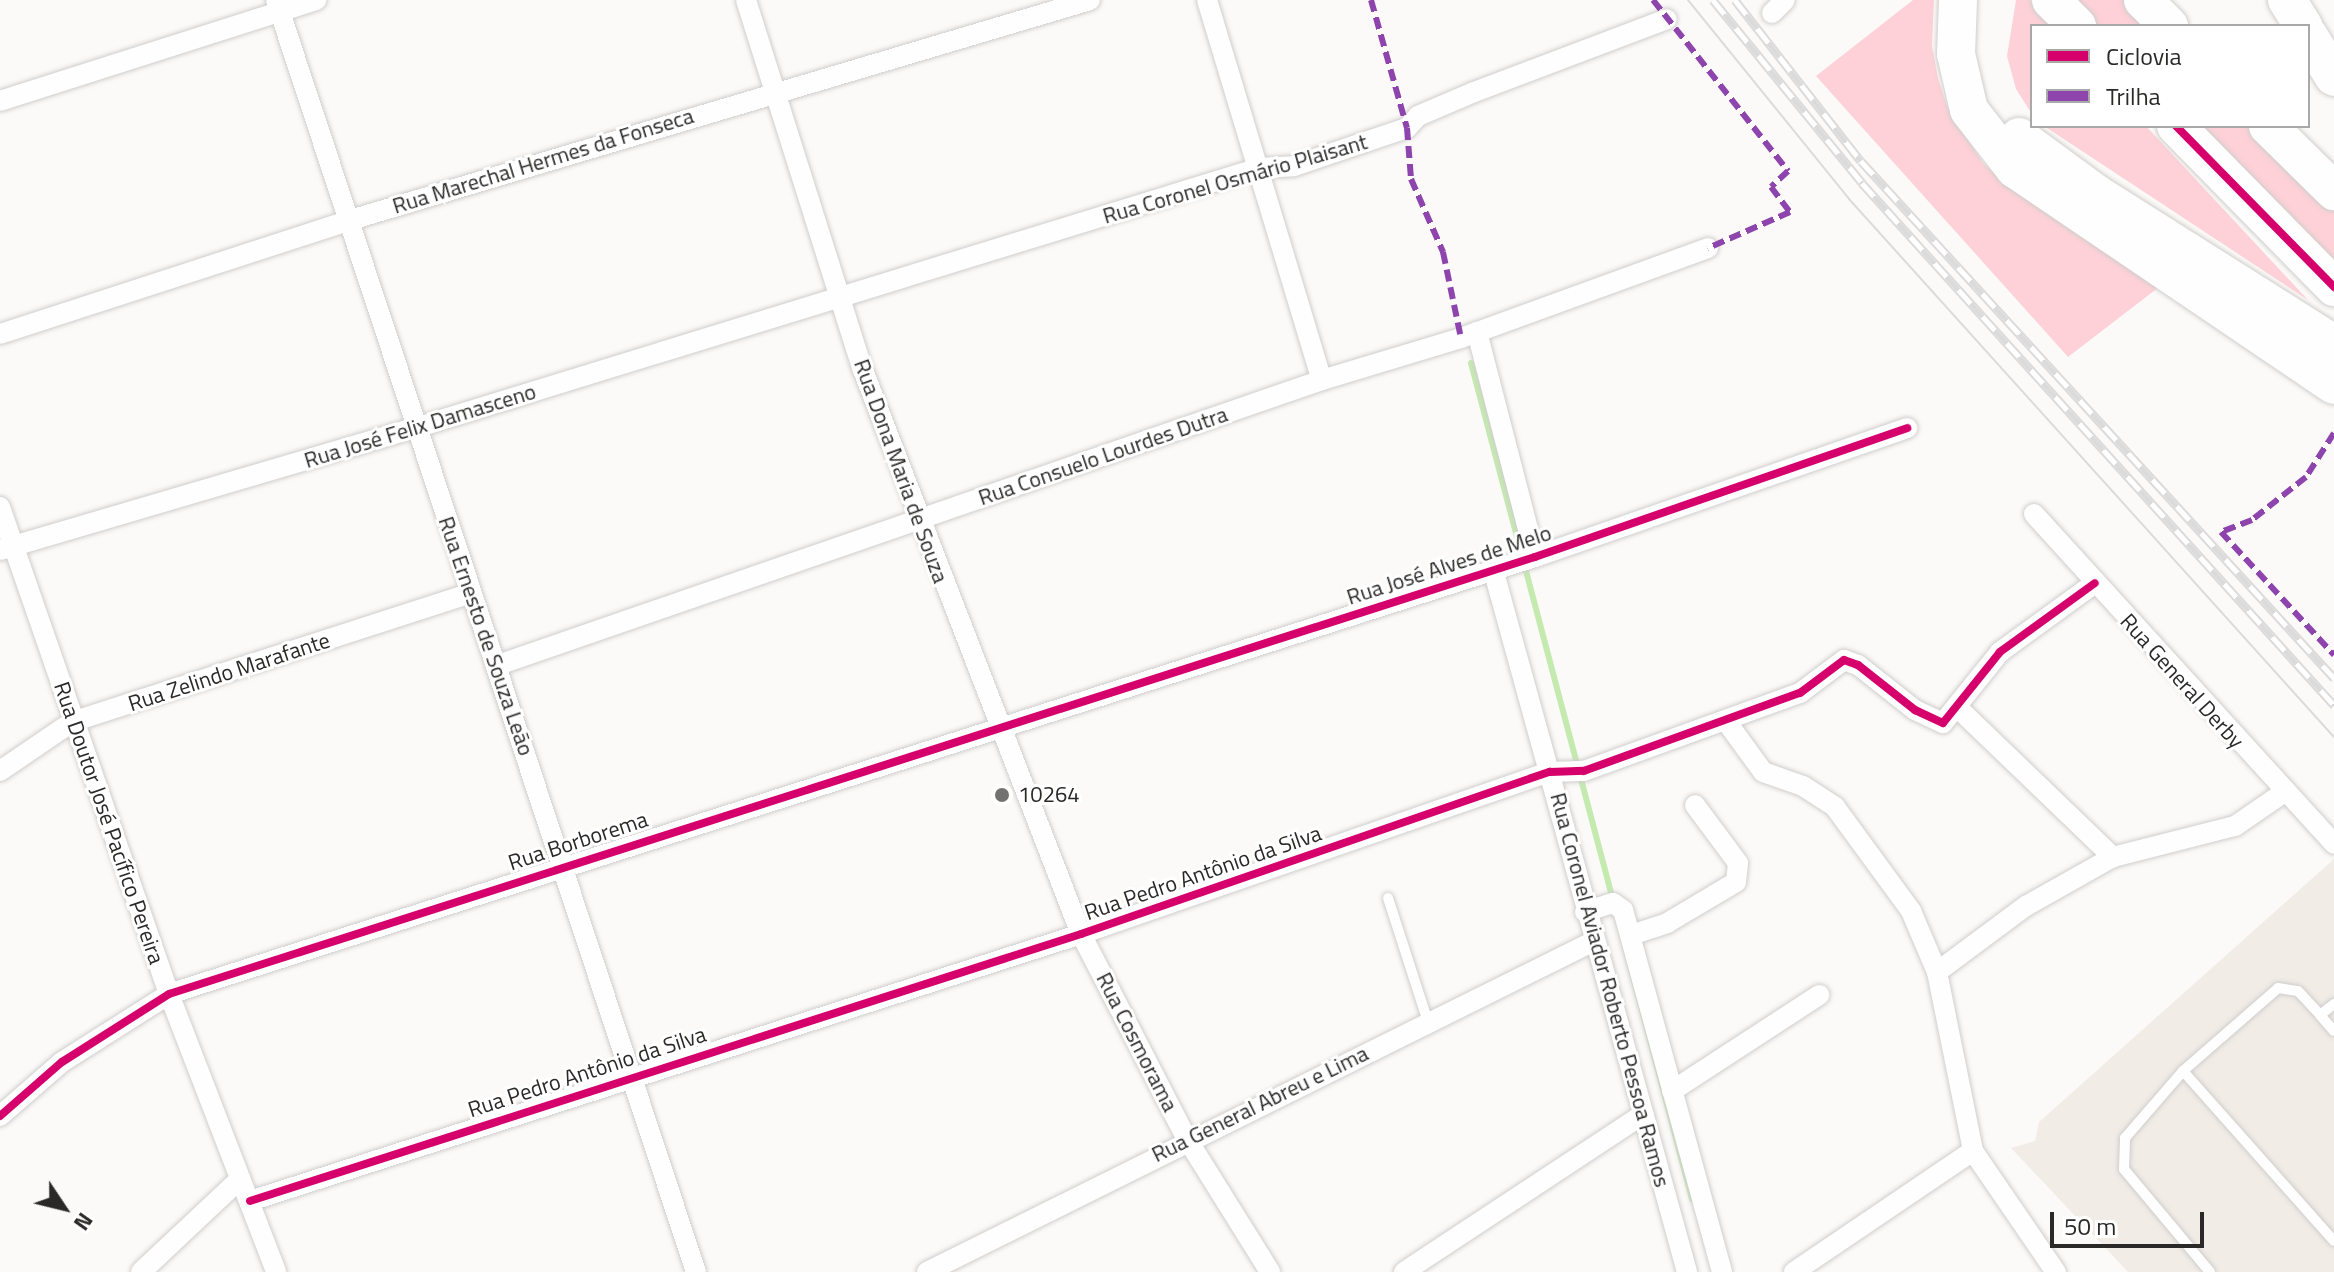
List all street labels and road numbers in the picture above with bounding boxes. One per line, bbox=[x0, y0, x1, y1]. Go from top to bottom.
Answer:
street label: Rua Marechal Hermes da Fonseca bbox=[389, 103, 697, 219]
street label: Rua Coronel Osmário Plaisant bbox=[1100, 129, 1370, 229]
street label: Rua Dona Maria de Souza bbox=[848, 356, 954, 586]
street label: Rua José Felix Damasceno bbox=[301, 378, 539, 474]
street label: Rua Consuelo Lourdes Dutra bbox=[975, 401, 1231, 511]
street label: Rua Ernesto de Souza Leão bbox=[433, 513, 539, 759]
street label: Rua José Alves de Melo bbox=[1343, 519, 1555, 611]
street label: Rua General Derby bbox=[2115, 608, 2249, 754]
street label: Rua Zelindo Marafante bbox=[125, 627, 333, 717]
street label: Rua Doutor José Pacífico Pereira bbox=[48, 678, 170, 968]
street label: Rua Coronel Aviador Roberto Pessoa Ramos bbox=[1545, 790, 1675, 1190]
street label: Rua Borborema bbox=[505, 806, 651, 876]
street label: Rua Pedro Antônio da Silva bbox=[1081, 820, 1325, 926]
street label: Rua Cosmorama bbox=[1091, 968, 1183, 1116]
street label: Rua Pedro Antônio da Silva bbox=[465, 1021, 709, 1123]
street label: Rua General Abreu e Lima bbox=[1147, 1040, 1373, 1168]

